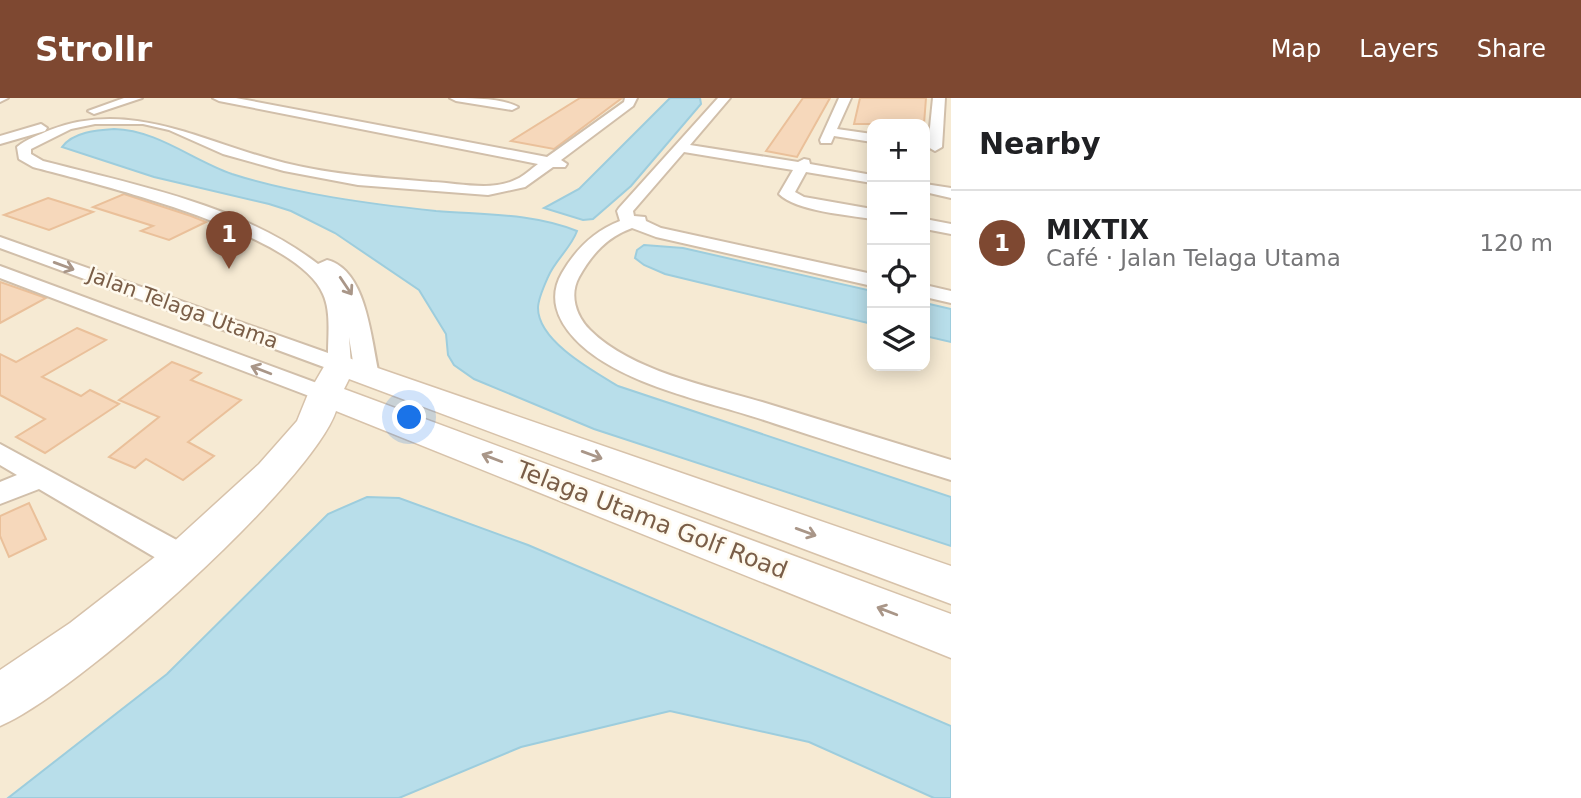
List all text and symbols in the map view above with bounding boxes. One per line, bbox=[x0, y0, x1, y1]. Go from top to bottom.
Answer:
text: Strollr bbox=[35, 30, 152, 69]
text: Map bbox=[1271, 35, 1321, 63]
text: Layers bbox=[1359, 35, 1439, 63]
text: Share bbox=[1477, 35, 1546, 63]
map controls bbox=[867, 119, 930, 371]
button: + bbox=[867, 119, 930, 182]
text: Nearby bbox=[979, 126, 1101, 161]
button: − bbox=[867, 182, 930, 245]
pin: 1 bbox=[206, 211, 252, 269]
text: MIXTIX bbox=[1046, 215, 1149, 245]
text: 1 bbox=[994, 230, 1010, 256]
text: 120 m bbox=[1479, 230, 1553, 256]
button: locate bbox=[867, 245, 930, 308]
text: Café · Jalan Telaga Utama bbox=[1046, 245, 1341, 271]
one-way arrow bbox=[53, 260, 75, 273]
street label: Jalan Telaga Utama bbox=[82, 262, 282, 354]
one-way arrow bbox=[339, 276, 354, 296]
button: layers bbox=[867, 308, 930, 371]
one-way arrow bbox=[250, 363, 272, 375]
your location bbox=[392, 400, 426, 434]
one-way arrow bbox=[482, 450, 504, 463]
one-way arrow bbox=[581, 450, 603, 462]
street label: Telaga Utama Golf Road bbox=[512, 455, 791, 585]
one-way arrow bbox=[795, 527, 817, 539]
one-way arrow bbox=[877, 603, 899, 616]

